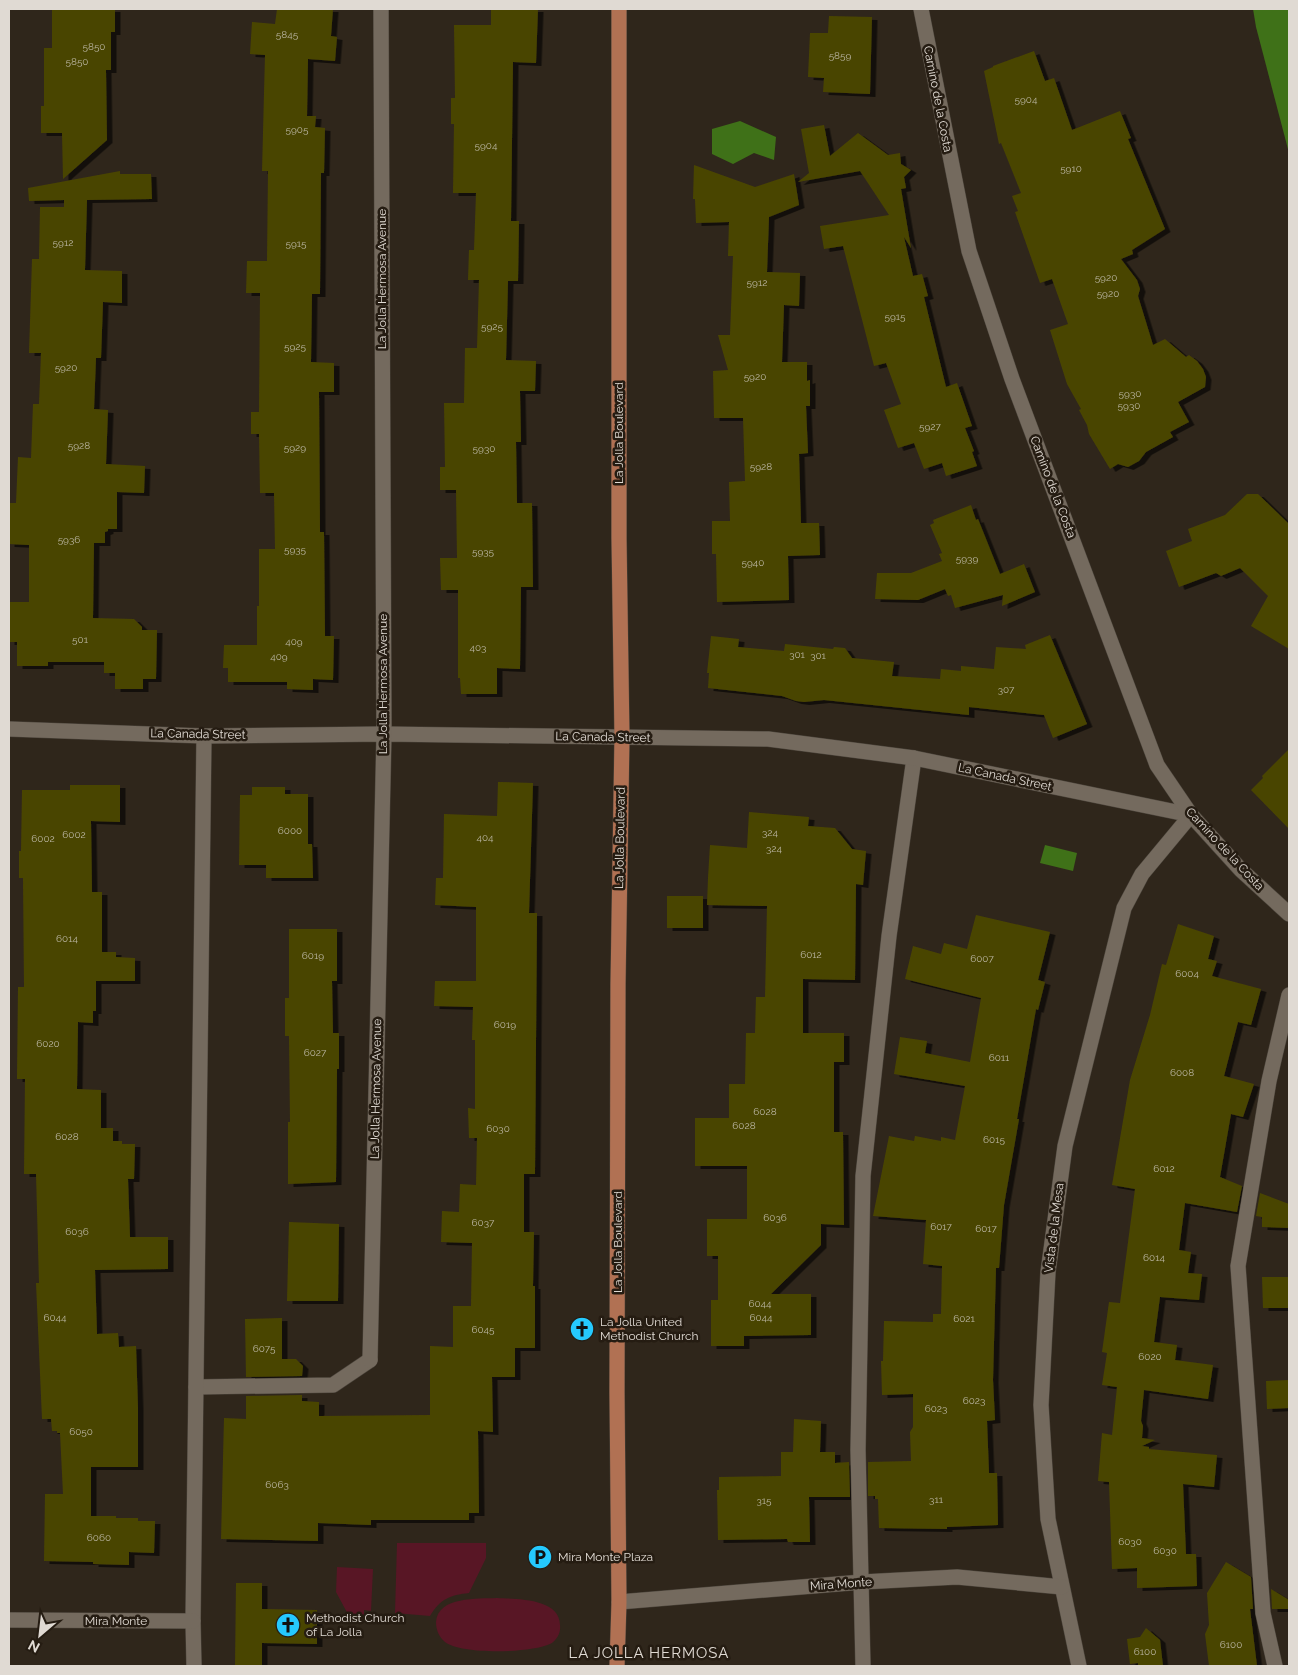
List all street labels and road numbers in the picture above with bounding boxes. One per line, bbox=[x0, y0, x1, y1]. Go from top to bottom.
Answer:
street label: Camino de la Costa bbox=[921, 45, 955, 153]
street label: La Jolla Hermosa Avenue bbox=[375, 209, 389, 349]
street label: La Jolla Boulevard bbox=[612, 382, 626, 484]
street label: Camino de la Costa bbox=[1027, 434, 1079, 540]
street label: La Jolla Hermosa Avenue bbox=[376, 614, 390, 754]
street label: La Canada Street bbox=[150, 726, 246, 742]
street label: La Canada Street bbox=[555, 729, 651, 745]
street label: La Canada Street bbox=[957, 760, 1053, 794]
street label: La Jolla Boulevard bbox=[612, 787, 628, 889]
street label: Camino de la Costa bbox=[1183, 805, 1267, 893]
street label: La Jolla Hermosa Avenue bbox=[368, 1019, 384, 1159]
street label: Vista de la Mesa bbox=[1042, 1182, 1066, 1274]
street label: La Jolla Boulevard bbox=[611, 1191, 625, 1293]
street label: Mira Monte bbox=[809, 1575, 873, 1593]
street label: Mira Monte bbox=[85, 1614, 147, 1628]

